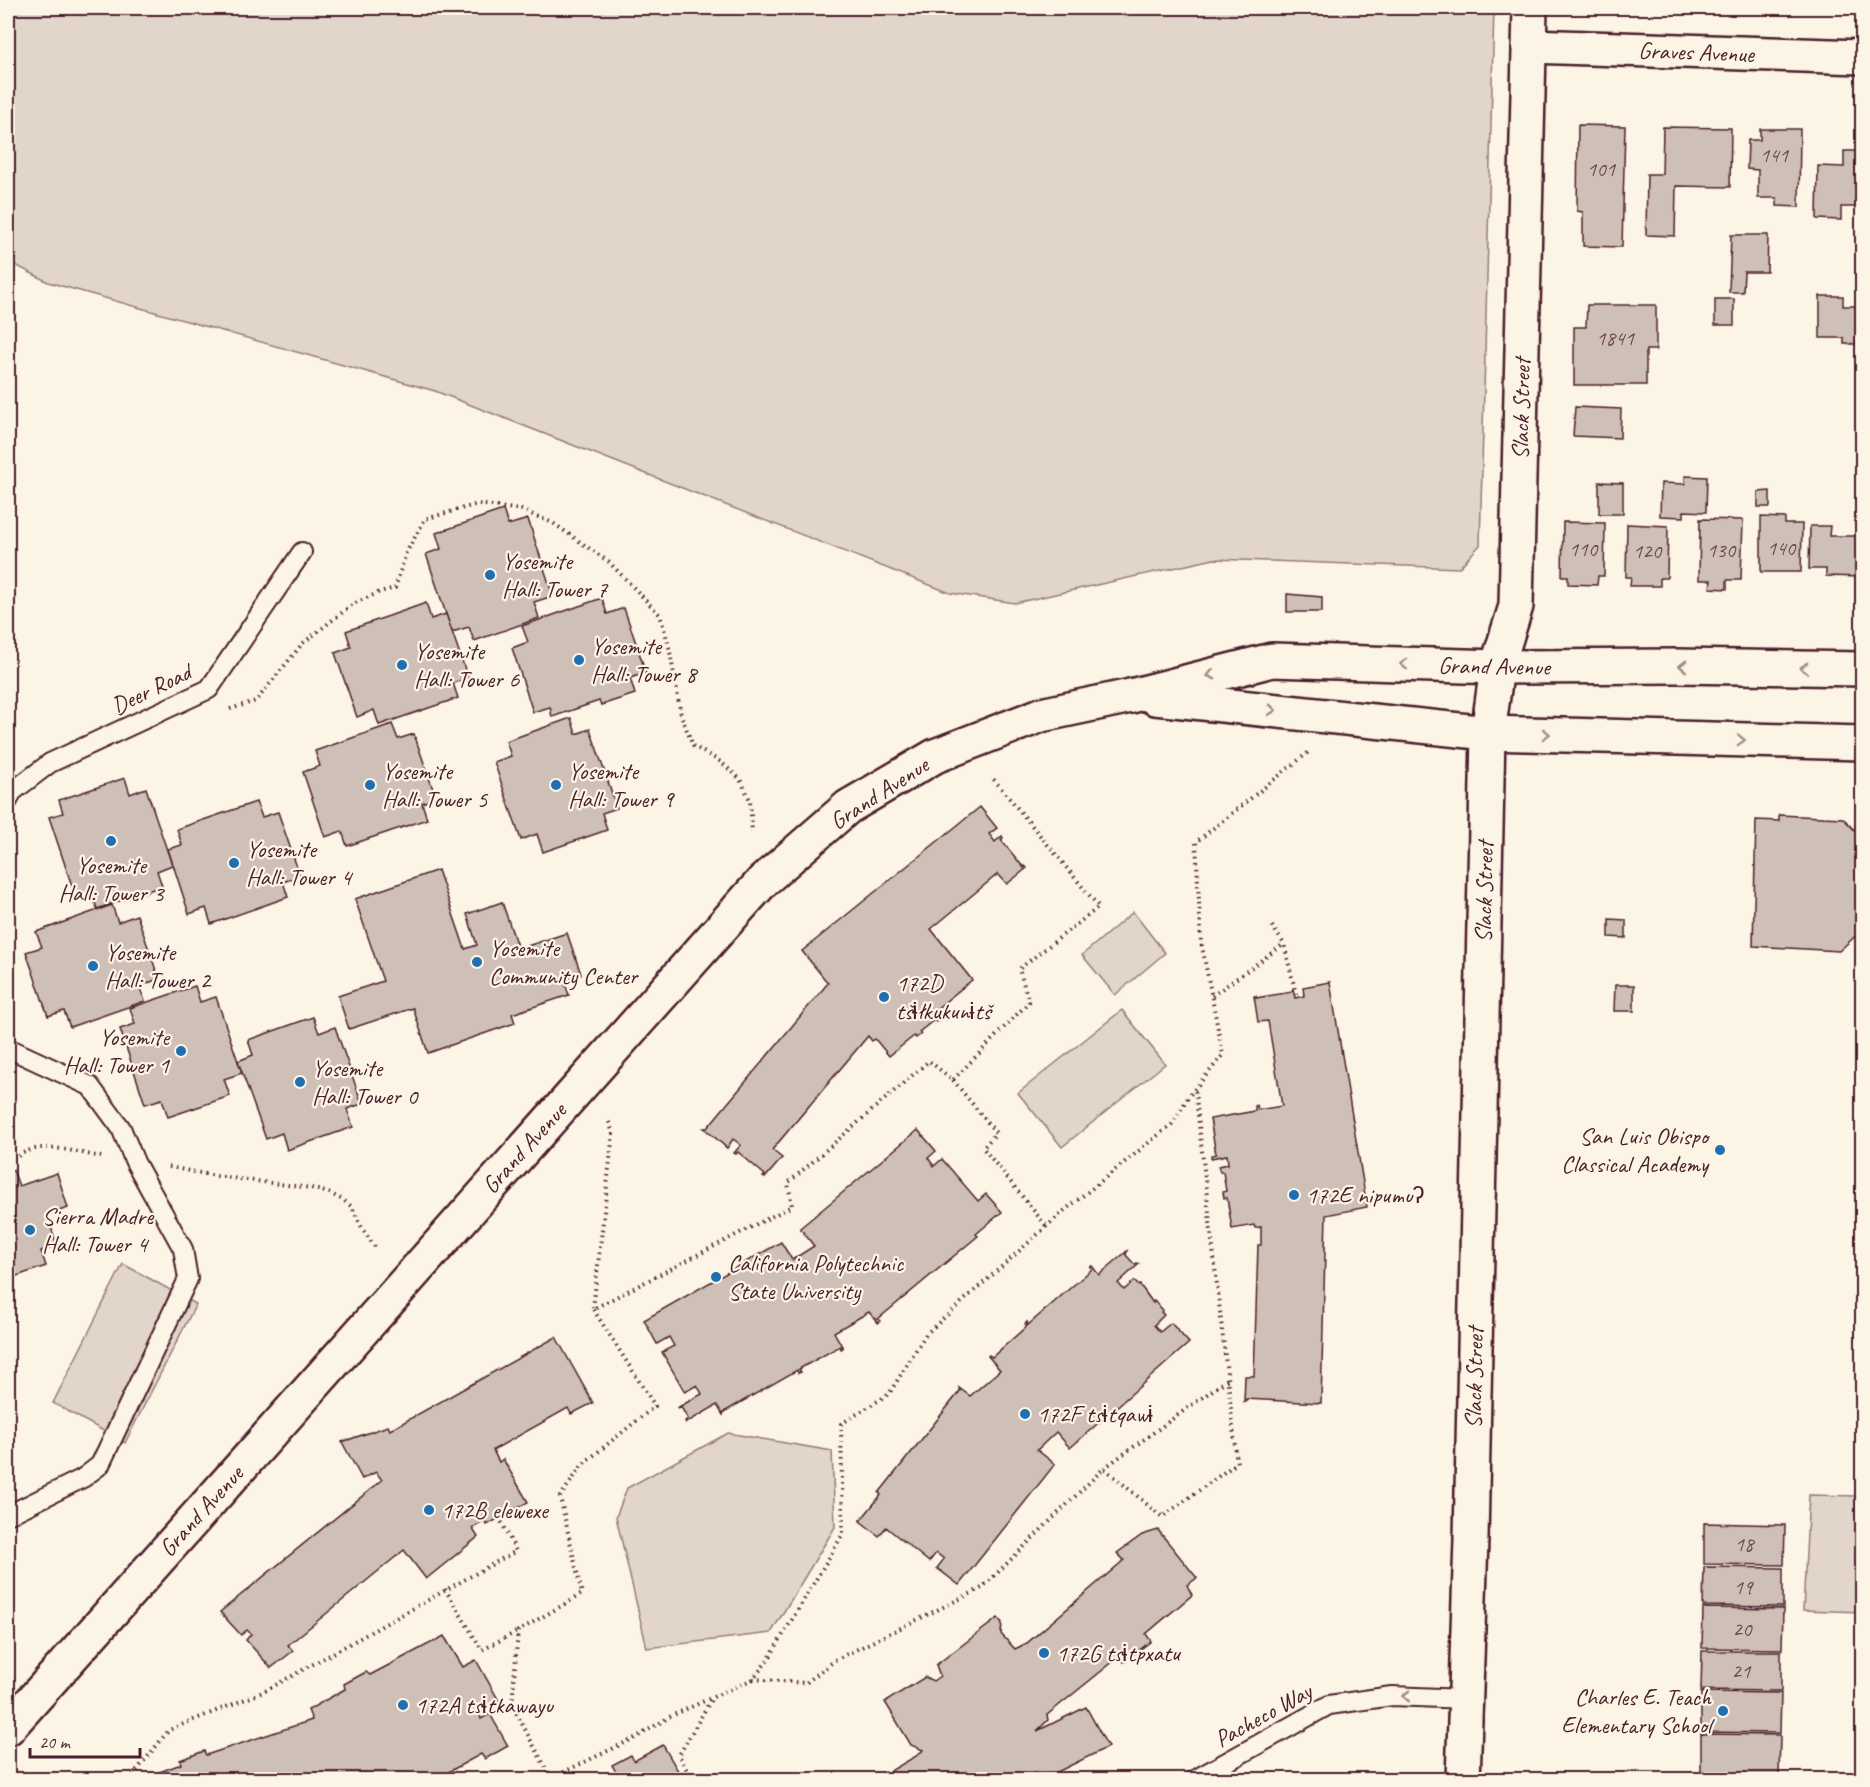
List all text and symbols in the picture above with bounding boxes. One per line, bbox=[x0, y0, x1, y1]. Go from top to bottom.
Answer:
street label: Graves Avenue bbox=[1638, 35, 1756, 69]
house number: 141 bbox=[1760, 142, 1790, 168]
house number: 101 bbox=[1587, 156, 1617, 182]
house number: 1841 bbox=[1596, 325, 1635, 351]
street label: Slack Street bbox=[1505, 355, 1537, 460]
house number: 140 bbox=[1767, 535, 1797, 561]
house number: 110 bbox=[1569, 536, 1599, 562]
house number: 130 bbox=[1707, 537, 1737, 563]
house number: 120 bbox=[1633, 538, 1663, 564]
place label: Yosemite Hall: Tower 7 bbox=[502, 546, 608, 604]
marker: Yosemite Hall: Tower 7 bbox=[483, 568, 497, 582]
place label: Yosemite Hall: Tower 8 bbox=[591, 631, 698, 689]
place label: Yosemite Hall: Tower 6 bbox=[414, 636, 520, 694]
street label: Grand Avenue bbox=[1438, 650, 1552, 682]
marker: Yosemite Hall: Tower 8 bbox=[572, 653, 586, 667]
street label: Deer Road bbox=[106, 655, 199, 721]
marker: Yosemite Hall: Tower 6 bbox=[395, 658, 409, 672]
one-way arrow bbox=[1400, 658, 1409, 670]
one-way arrow bbox=[1679, 660, 1688, 672]
one-way arrow bbox=[1800, 662, 1809, 675]
one-way arrow bbox=[1206, 668, 1216, 681]
one-way arrow bbox=[1267, 703, 1276, 716]
one-way arrow bbox=[1542, 728, 1551, 741]
one-way arrow bbox=[1736, 734, 1745, 746]
street label: Grand Avenue bbox=[824, 749, 936, 836]
place label: Yosemite Hall: Tower 5 bbox=[382, 756, 488, 814]
place label: Yosemite Hall: Tower 9 bbox=[568, 756, 675, 814]
marker: Yosemite Hall: Tower 5 bbox=[363, 778, 377, 792]
marker: Yosemite Hall: Tower 9 bbox=[549, 778, 563, 792]
marker: Yosemite Hall: Tower 3 bbox=[104, 834, 118, 848]
place label: Yosemite Hall: Tower 4 bbox=[246, 834, 353, 892]
street label: Slack Street bbox=[1468, 838, 1500, 943]
place label: Yosemite Hall: Tower 3 bbox=[58, 850, 166, 908]
marker: Yosemite Hall: Tower 4 bbox=[227, 856, 241, 870]
place label: Yosemite Community Center bbox=[489, 933, 640, 991]
place label: Yosemite Hall: Tower 2 bbox=[105, 937, 212, 995]
marker: Yosemite Community Center bbox=[470, 955, 484, 969]
marker: Yosemite Hall: Tower 2 bbox=[86, 959, 100, 973]
place label: 172D tšɨłkukunɨtš bbox=[896, 968, 994, 1026]
marker: 172D tšɨłkukunɨtš bbox=[877, 990, 891, 1004]
place label: Yosemite Hall: Tower 1 bbox=[64, 1022, 171, 1080]
marker: Yosemite Hall: Tower 1 bbox=[174, 1044, 188, 1058]
place label: Yosemite Hall: Tower 0 bbox=[312, 1053, 419, 1111]
marker: Yosemite Hall: Tower 0 bbox=[293, 1075, 307, 1089]
street label: Grand Avenue bbox=[475, 1095, 574, 1200]
place label: San Luis Obispo Classical Academy bbox=[1561, 1121, 1711, 1179]
marker: San Luis Obispo Classical Academy bbox=[1713, 1143, 1727, 1157]
place label: 172E nipumuʔ bbox=[1306, 1180, 1424, 1210]
marker: 172E nipumuʔ bbox=[1287, 1188, 1301, 1202]
place label: Sierra Madre Hall: Tower 4 bbox=[42, 1201, 155, 1259]
marker: Sierra Madre Hall: Tower 4 bbox=[23, 1223, 37, 1237]
place label: California Polytechnic State University bbox=[728, 1248, 905, 1306]
marker: California Polytechnic State University bbox=[709, 1270, 723, 1284]
street label: Slack Street bbox=[1458, 1324, 1490, 1429]
place label: 172F tsɨtqawɨ bbox=[1037, 1399, 1153, 1429]
marker: 172F tsɨtqawɨ bbox=[1018, 1407, 1032, 1421]
street label: Grand Avenue bbox=[152, 1458, 251, 1563]
place label: 172B elewexe bbox=[441, 1495, 550, 1525]
marker: 172B elewexe bbox=[422, 1503, 436, 1517]
house number: 18 bbox=[1735, 1531, 1756, 1557]
house number: 19 bbox=[1734, 1574, 1754, 1600]
house number: 20 bbox=[1733, 1616, 1753, 1642]
place label: 172G tsɨtpxatu bbox=[1056, 1638, 1182, 1668]
marker: 172G tsɨtpxatu bbox=[1037, 1646, 1051, 1660]
house number: 21 bbox=[1732, 1658, 1752, 1684]
street label: Pacheco Way bbox=[1209, 1675, 1318, 1754]
place label: Charles E. Teach Elementary School bbox=[1561, 1682, 1715, 1740]
place label: 172A tsɨtkawayu bbox=[415, 1690, 555, 1720]
one-way arrow bbox=[1402, 1690, 1411, 1703]
marker: 172A tsɨtkawayu bbox=[396, 1698, 410, 1712]
marker: Charles E. Teach Elementary School bbox=[1716, 1704, 1730, 1718]
scale bar bbox=[30, 1721, 140, 1759]
text: 20 m bbox=[39, 1731, 72, 1753]

